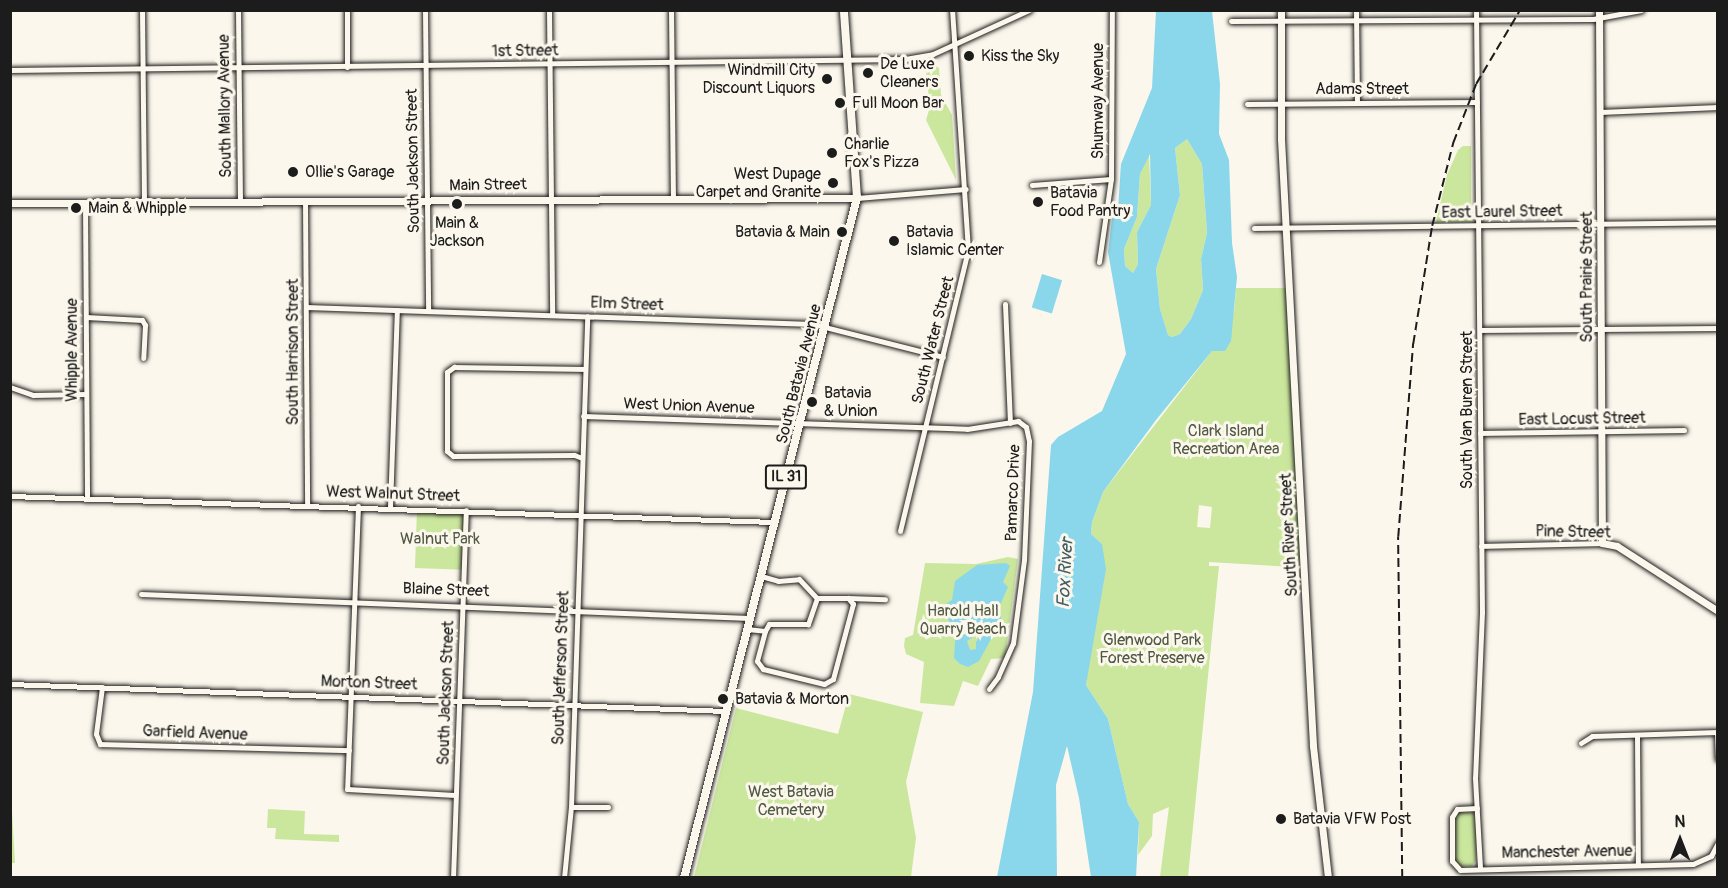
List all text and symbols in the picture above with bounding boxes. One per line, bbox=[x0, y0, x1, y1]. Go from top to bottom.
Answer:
street label: South Mallory Avenue bbox=[214, 34, 236, 178]
street label: 1st Street bbox=[491, 41, 559, 61]
street label: Shumway Avenue bbox=[1088, 43, 1108, 159]
place label: Kiss the Sky bbox=[981, 46, 1059, 66]
marker: Kiss the Sky bbox=[962, 49, 976, 63]
place label: De Luxe Cleaners bbox=[880, 54, 938, 92]
place label: Windmill City Discount Liquors bbox=[703, 60, 815, 98]
marker: De Luxe Cleaners bbox=[861, 66, 875, 80]
marker: Windmill City Discount Liquors bbox=[820, 72, 834, 86]
street label: Adams Street bbox=[1315, 79, 1409, 99]
street label: South Jackson Street bbox=[402, 88, 424, 234]
place label: Full Moon Bar bbox=[852, 93, 944, 113]
marker: Full Moon Bar bbox=[833, 96, 847, 110]
place label: Charlie Fox's Pizza bbox=[844, 134, 919, 172]
marker: Charlie Fox's Pizza bbox=[825, 146, 839, 160]
place label: Ollie's Garage bbox=[305, 162, 394, 182]
place label: West Dupage Carpet and Granite bbox=[696, 164, 821, 202]
marker: Ollie's Garage bbox=[286, 165, 300, 179]
street label: Main Street bbox=[449, 175, 527, 195]
marker: West Dupage Carpet and Granite bbox=[826, 176, 840, 190]
place label: Batavia Food Pantry bbox=[1050, 183, 1130, 221]
marker: Batavia Food Pantry bbox=[1031, 195, 1045, 209]
marker: Main & Jackson bbox=[450, 197, 464, 211]
place label: Main & Whipple bbox=[88, 198, 187, 218]
marker: Main & Whipple bbox=[69, 201, 83, 215]
street label: East Laurel Street bbox=[1441, 201, 1563, 223]
street label: South Prairie Street bbox=[1577, 211, 1597, 343]
place label: Main & Jackson bbox=[430, 213, 484, 251]
place label: Batavia & Main bbox=[735, 222, 830, 242]
place label: Batavia Islamic Center bbox=[906, 222, 1004, 260]
marker: Batavia & Main bbox=[835, 225, 849, 239]
marker: Batavia Islamic Center bbox=[887, 234, 901, 248]
street label: South Water Street bbox=[908, 274, 958, 406]
street label: South Harrison Street bbox=[283, 279, 303, 425]
street label: Elm Street bbox=[590, 293, 664, 315]
street label: Whipple Avenue bbox=[62, 298, 82, 402]
street label: South Batavia Avenue bbox=[772, 302, 826, 446]
street label: South Van Buren Street bbox=[1457, 331, 1477, 489]
place label: Batavia & Union bbox=[824, 383, 877, 421]
street label: West Union Avenue bbox=[623, 394, 755, 418]
marker: Batavia & Union bbox=[805, 395, 819, 409]
street label: East Locust Street bbox=[1518, 408, 1646, 430]
park label: Clark Island Recreation Area bbox=[1173, 421, 1279, 459]
street label: Pamarco Drive bbox=[1002, 444, 1024, 542]
road number: IL 31 bbox=[764, 465, 808, 489]
street label: South River Street bbox=[1276, 473, 1302, 597]
street label: West Walnut Street bbox=[326, 482, 460, 506]
street label: Pine Street bbox=[1535, 522, 1611, 542]
park label: Walnut Park bbox=[400, 529, 480, 549]
water label: Fox River bbox=[1053, 538, 1079, 608]
street label: Blaine Street bbox=[402, 579, 490, 601]
street label: South Jefferson Street bbox=[549, 590, 573, 746]
park label: Harold Hall Quarry Beach bbox=[919, 601, 1007, 639]
street label: South Jackson Street bbox=[434, 620, 458, 766]
park label: Glenwood Park Forest Preserve bbox=[1099, 630, 1205, 668]
street label: Morton Street bbox=[320, 672, 418, 694]
place label: Batavia & Morton bbox=[735, 689, 849, 709]
marker: Batavia & Morton bbox=[716, 692, 730, 706]
street label: Garfield Avenue bbox=[142, 722, 248, 744]
park label: West Batavia Cemetery bbox=[748, 782, 834, 820]
place label: Batavia VFW Post bbox=[1293, 809, 1411, 829]
north arrow bbox=[1650, 810, 1710, 870]
marker: Batavia VFW Post bbox=[1274, 812, 1288, 826]
text: N bbox=[1675, 812, 1685, 832]
street label: Manchester Avenue bbox=[1501, 841, 1633, 863]

